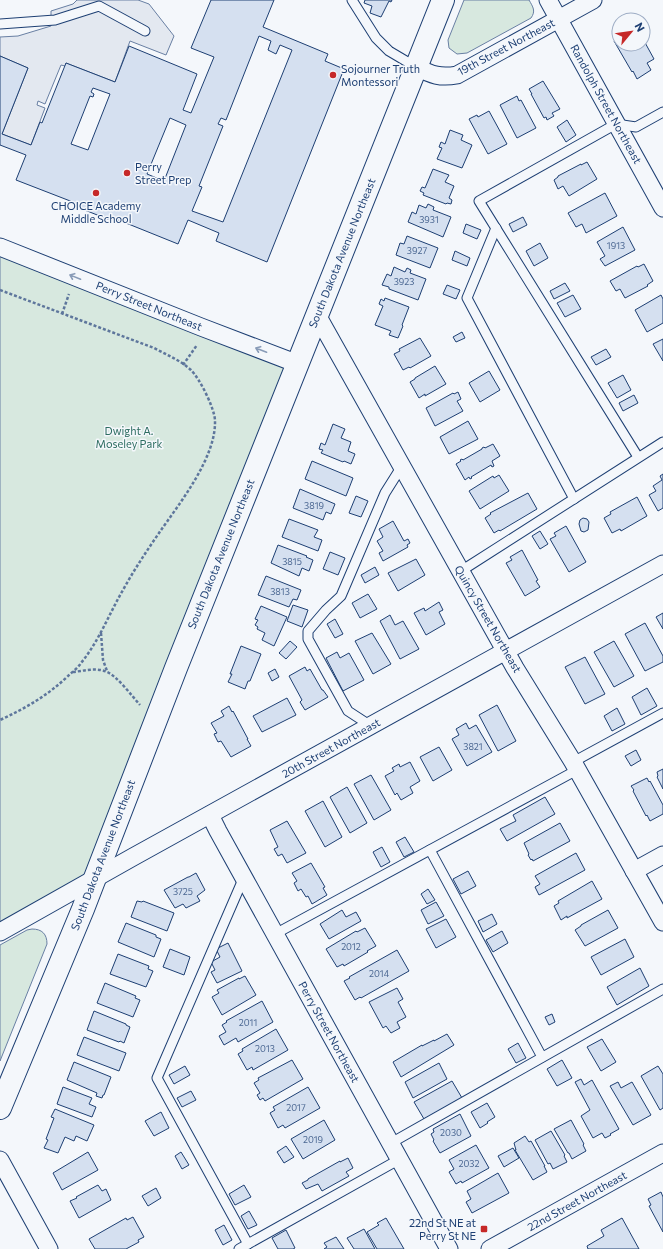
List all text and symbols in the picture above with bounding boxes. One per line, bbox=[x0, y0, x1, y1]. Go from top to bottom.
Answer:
north arrow bbox=[611, 12, 651, 52]
street label: 19th Street Northeast bbox=[455, 15, 557, 78]
text: N bbox=[632, 20, 648, 34]
street label: Randolph Street Northeast bbox=[568, 42, 645, 166]
place label: Sojourner Truth Montessori bbox=[341, 62, 420, 88]
marker: Sojourner Truth Montessori bbox=[328, 70, 338, 80]
place label: Perry Street Prep bbox=[135, 160, 192, 186]
marker: Perry Street Prep bbox=[122, 168, 132, 178]
street label: South Dakota Avenue Northeast bbox=[305, 176, 378, 330]
marker: CHOICE Academy Middle School bbox=[91, 188, 101, 198]
place label: CHOICE Academy Middle School bbox=[51, 199, 141, 225]
house number: 3931 bbox=[419, 214, 439, 225]
house number: 1913 bbox=[607, 240, 625, 251]
house number: 3927 bbox=[407, 245, 427, 256]
one-way arrow bbox=[70, 272, 82, 280]
house number: 3923 bbox=[394, 276, 414, 287]
street label: Perry Street Northeast bbox=[94, 278, 205, 333]
one-way arrow bbox=[256, 345, 268, 353]
park label: Dwight A. Moseley Park bbox=[95, 424, 163, 450]
street label: South Dakota Avenue Northeast bbox=[184, 477, 257, 631]
house number: 3819 bbox=[304, 500, 324, 511]
house number: 3815 bbox=[282, 556, 302, 567]
street label: Quincy Street Northeast bbox=[452, 563, 525, 675]
house number: 3813 bbox=[270, 586, 290, 597]
street label: 20th Street Northeast bbox=[279, 715, 383, 780]
house number: 3821 bbox=[463, 741, 483, 752]
street label: South Dakota Avenue Northeast bbox=[68, 777, 138, 932]
house number: 3725 bbox=[173, 886, 193, 897]
house number: 2012 bbox=[341, 941, 361, 952]
house number: 2014 bbox=[369, 968, 390, 979]
street label: Perry Street Northeast bbox=[296, 979, 363, 1085]
house number: 2011 bbox=[239, 1017, 257, 1028]
house number: 2013 bbox=[255, 1043, 275, 1054]
house number: 2017 bbox=[286, 1102, 306, 1113]
house number: 2030 bbox=[440, 1127, 462, 1138]
house number: 2019 bbox=[303, 1134, 323, 1145]
house number: 2032 bbox=[459, 1158, 479, 1169]
street label: 22nd Street Northeast bbox=[525, 1168, 629, 1233]
place label: 22nd St NE at Perry St NE bbox=[409, 1216, 476, 1242]
marker: 22nd St NE at Perry St NE bbox=[479, 1224, 489, 1234]

